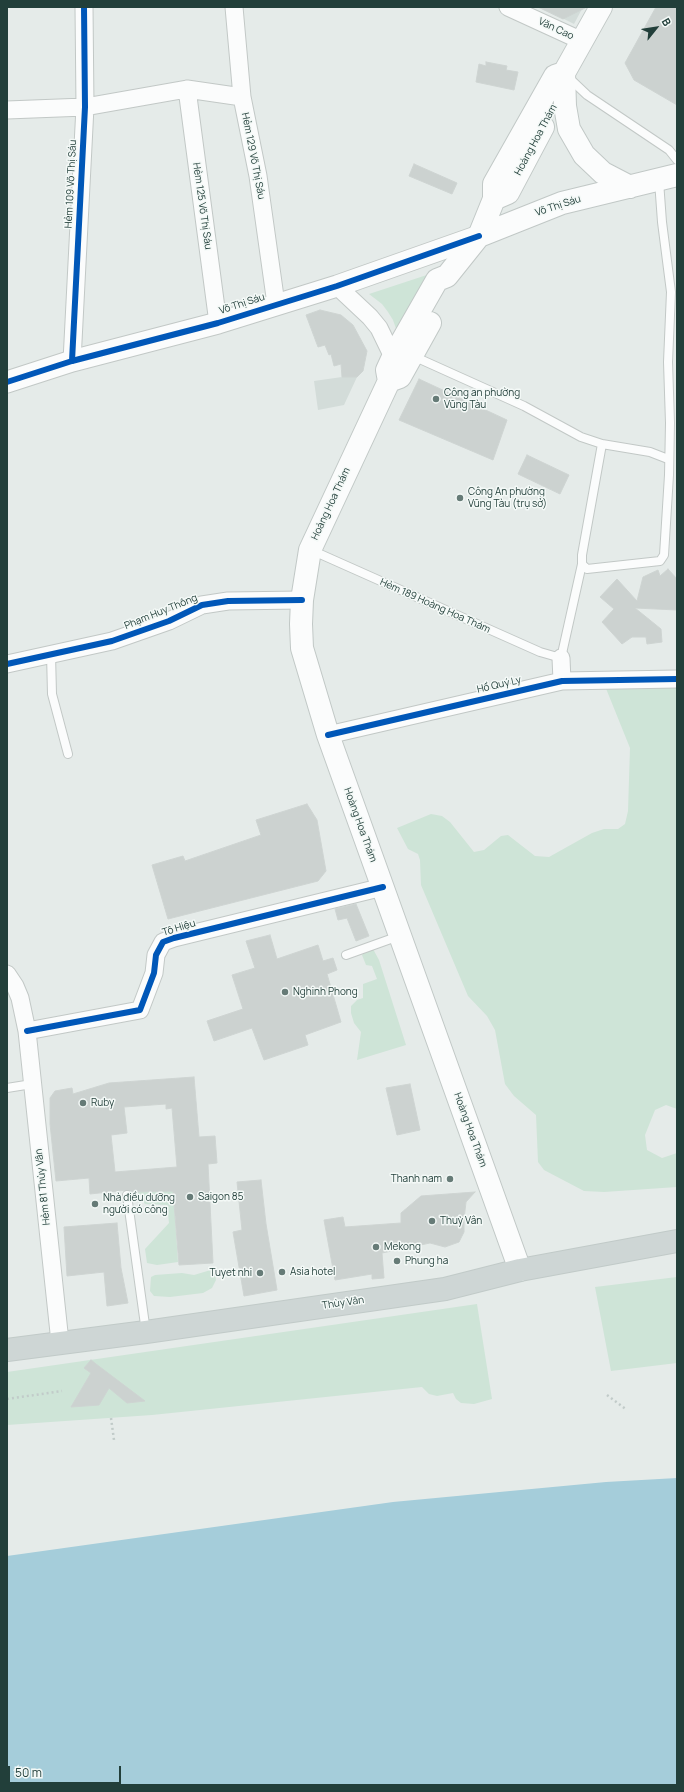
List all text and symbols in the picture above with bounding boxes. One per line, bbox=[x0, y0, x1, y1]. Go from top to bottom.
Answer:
north arrow bbox=[636, 8, 676, 48]
text: B bbox=[659, 15, 675, 29]
street label: Văn Cao bbox=[536, 16, 576, 42]
street label: Hoàng Hoa Thám bbox=[512, 103, 560, 177]
street label: Hẻm 129 Võ Thị Sáu bbox=[239, 112, 267, 200]
street label: Hẻm 109 Võ Thị Sáu bbox=[63, 139, 79, 229]
street label: Hẻm 125 Võ Thị Sáu bbox=[190, 162, 214, 250]
street label: Võ Thị Sáu bbox=[534, 193, 582, 219]
street label: Võ Thị Sáu bbox=[218, 291, 266, 317]
place label: Công an phường Vũng Tàu bbox=[444, 387, 520, 410]
marker: Công an phường Vũng Tàu bbox=[431, 394, 441, 404]
street label: Hoàng Hoa Thám bbox=[309, 466, 353, 542]
place label: Công An phường Vũng Tàu (trụ sở) bbox=[468, 486, 547, 510]
marker: Công An phường Vũng Tàu (trụ sở) bbox=[455, 493, 465, 503]
street label: Hẻm 189 Hoàng Hoa Thám bbox=[378, 576, 492, 636]
street label: Phạm Huy Thông bbox=[123, 592, 199, 632]
street label: Hồ Quý Ly bbox=[476, 674, 522, 696]
street label: Hoàng Hoa Thám bbox=[341, 786, 379, 864]
street label: Tô Hiệu bbox=[161, 917, 197, 939]
place label: Nghinh Phong bbox=[293, 986, 358, 998]
marker: Nghinh Phong bbox=[280, 987, 290, 997]
street label: Hoàng Hoa Thám bbox=[451, 1091, 489, 1169]
place label: Ruby bbox=[91, 1097, 114, 1109]
marker: Ruby bbox=[78, 1098, 88, 1108]
street label: Hẻm 81 Thùy Vân bbox=[33, 1148, 53, 1226]
place label: Thanh nam bbox=[391, 1173, 442, 1185]
marker: Thanh nam bbox=[445, 1174, 455, 1184]
place label: Saigon 85 bbox=[198, 1191, 243, 1203]
place label: Nhà điều dưỡng người có công bbox=[103, 1192, 175, 1216]
marker: Saigon 85 bbox=[185, 1192, 195, 1202]
marker: Nhà điều dưỡng người có công bbox=[90, 1199, 100, 1209]
place label: Thuỳ Vân bbox=[440, 1215, 482, 1227]
marker: Thuỳ Vân bbox=[427, 1216, 437, 1226]
place label: Mekong bbox=[384, 1241, 421, 1253]
marker: Mekong bbox=[371, 1242, 381, 1252]
place label: Phung ha bbox=[405, 1255, 448, 1267]
marker: Phung ha bbox=[392, 1256, 402, 1266]
place label: Asia hotel bbox=[290, 1266, 335, 1278]
place label: Tuyet nhi bbox=[209, 1267, 252, 1279]
marker: Asia hotel bbox=[277, 1267, 287, 1277]
marker: Tuyet nhi bbox=[255, 1268, 265, 1278]
street label: Thùy Vân bbox=[321, 1294, 365, 1312]
scale bar bbox=[10, 1758, 123, 1784]
text: 50 m bbox=[15, 1764, 42, 1781]

